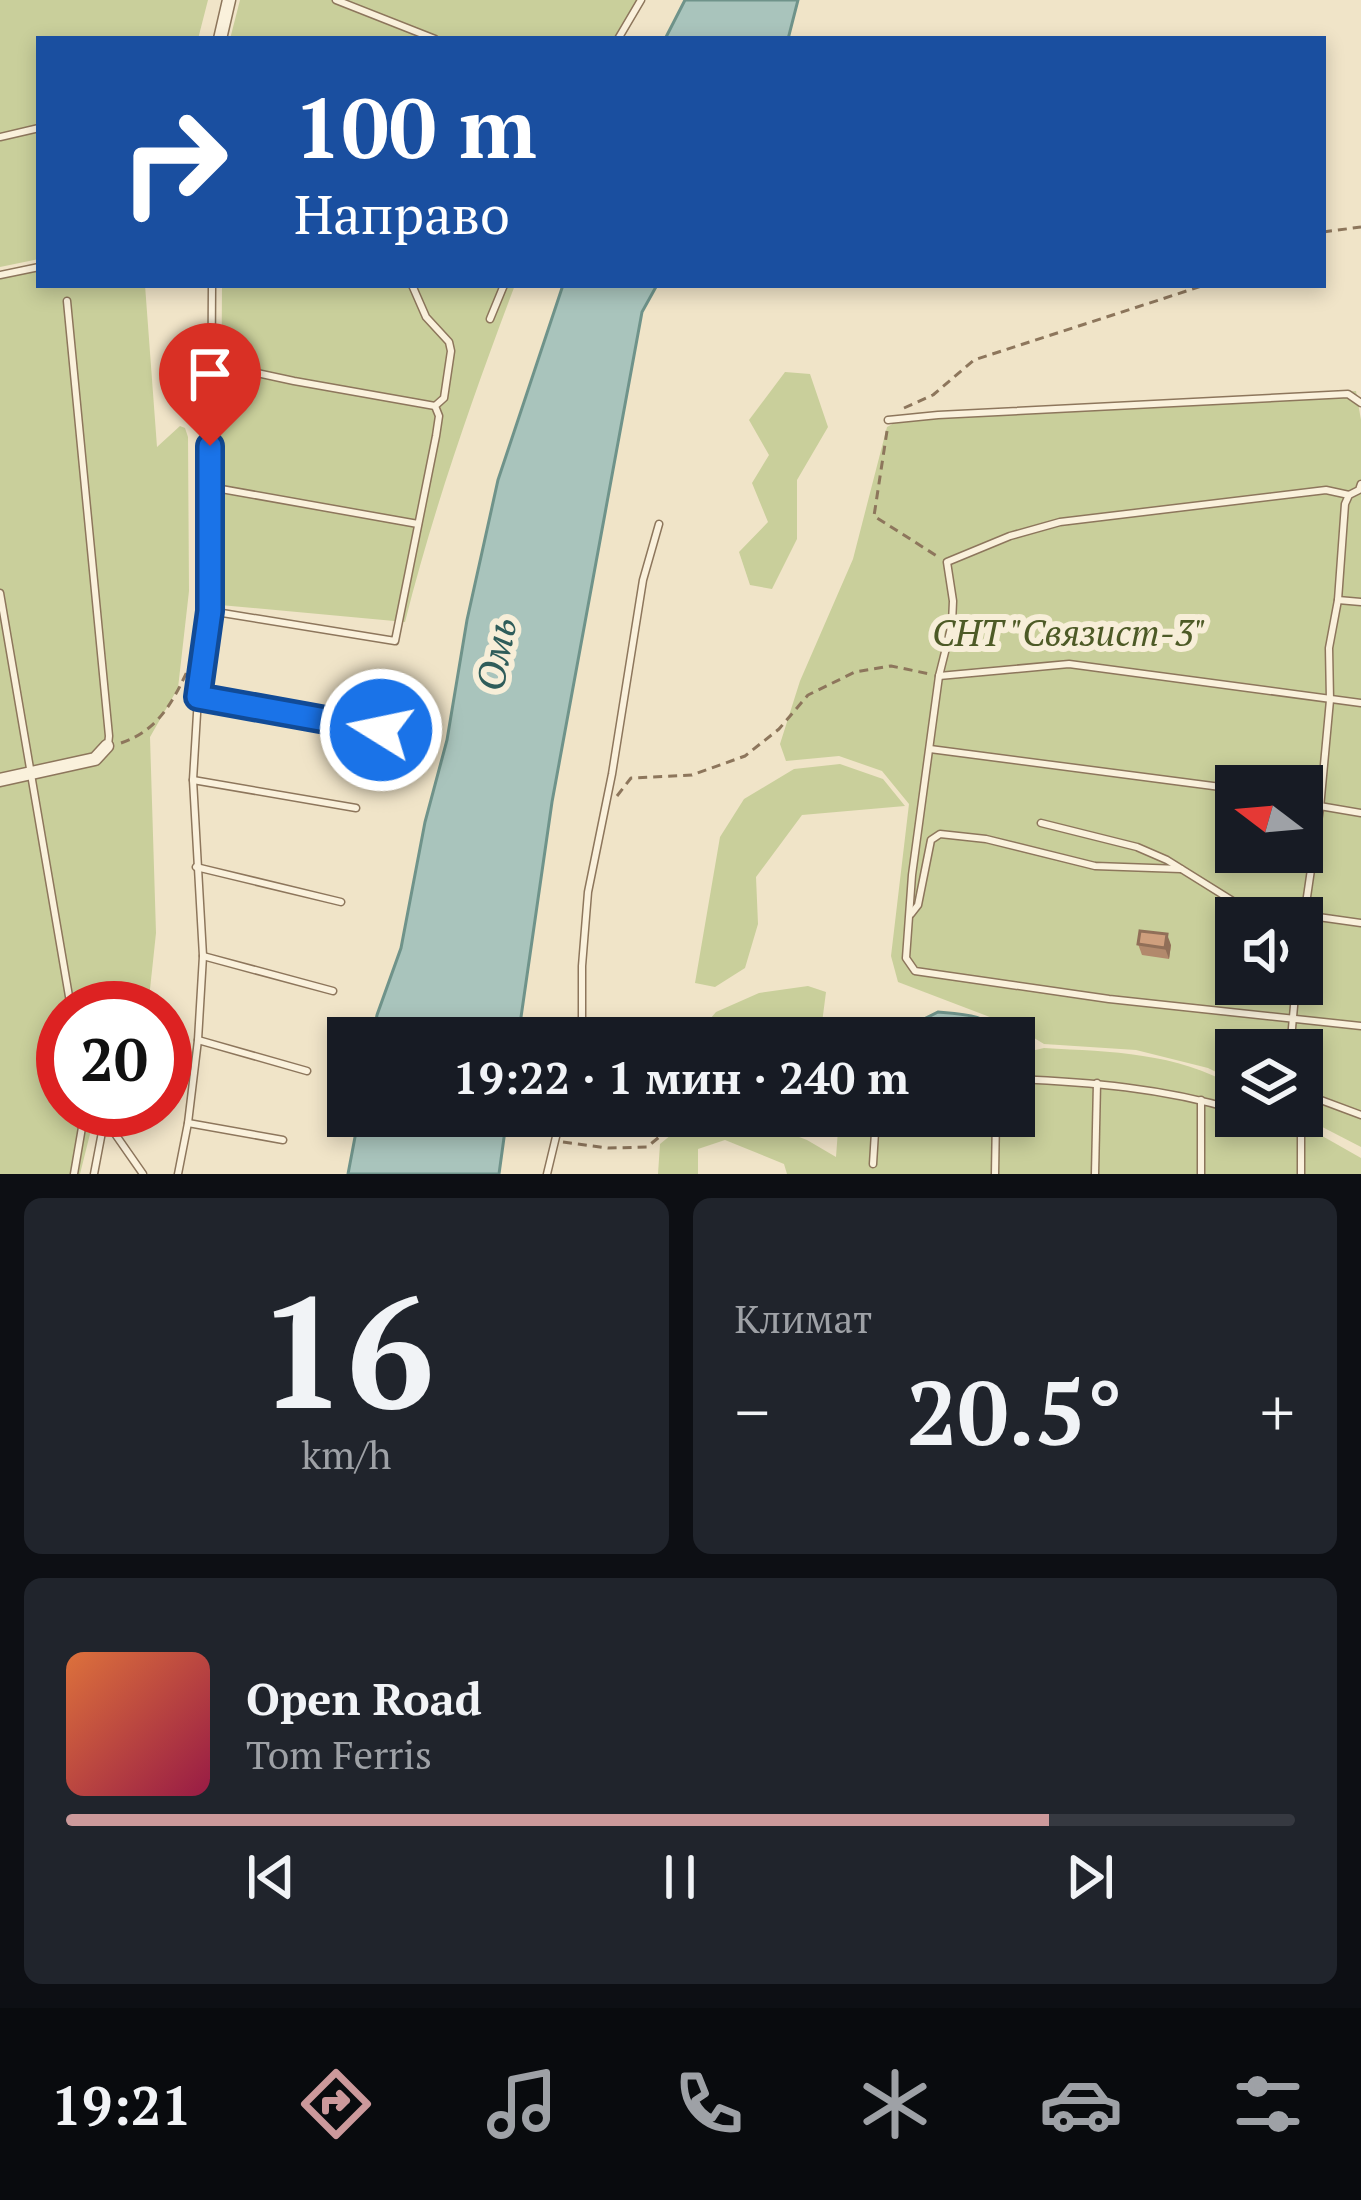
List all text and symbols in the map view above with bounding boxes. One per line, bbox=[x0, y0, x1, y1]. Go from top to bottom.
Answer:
text: 100 m bbox=[294, 71, 537, 182]
icon: right bbox=[96, 84, 252, 240]
text: Направо bbox=[294, 178, 510, 249]
pin bbox=[159, 323, 261, 446]
icon: arrive bbox=[177, 341, 243, 407]
park label: СНТ "Связист-3" bbox=[932, 609, 1206, 656]
water label: Омь bbox=[462, 613, 528, 695]
position arrow bbox=[318, 667, 444, 793]
north arrow bbox=[1215, 765, 1323, 873]
map controls bbox=[1215, 765, 1323, 1137]
button: sound bbox=[1215, 897, 1323, 1005]
speed limit sign: 20 bbox=[36, 981, 192, 1137]
button: layers bbox=[1215, 1029, 1323, 1137]
text: 19:22 · 1 мин · 240 m bbox=[453, 1047, 909, 1107]
text: 16 bbox=[258, 1246, 434, 1453]
text: Климат bbox=[735, 1292, 872, 1344]
text: 20.5° bbox=[907, 1351, 1123, 1471]
text: − bbox=[735, 1367, 770, 1455]
text: + bbox=[1260, 1367, 1295, 1455]
text: km/h bbox=[301, 1428, 391, 1480]
text: Open Road bbox=[246, 1668, 482, 1728]
text: Tom Ferris bbox=[246, 1728, 432, 1780]
icon: previous bbox=[238, 1844, 304, 1910]
icon: pause bbox=[647, 1844, 713, 1910]
icon: next bbox=[1057, 1844, 1123, 1910]
icon: directions bbox=[294, 2062, 378, 2146]
icon: music bbox=[480, 2062, 564, 2146]
icon: phone bbox=[667, 2062, 751, 2146]
icon: climate bbox=[853, 2062, 937, 2146]
icon: car bbox=[1039, 2062, 1123, 2146]
icon: filters bbox=[1226, 2062, 1310, 2146]
text: 19:21 bbox=[51, 2069, 192, 2140]

